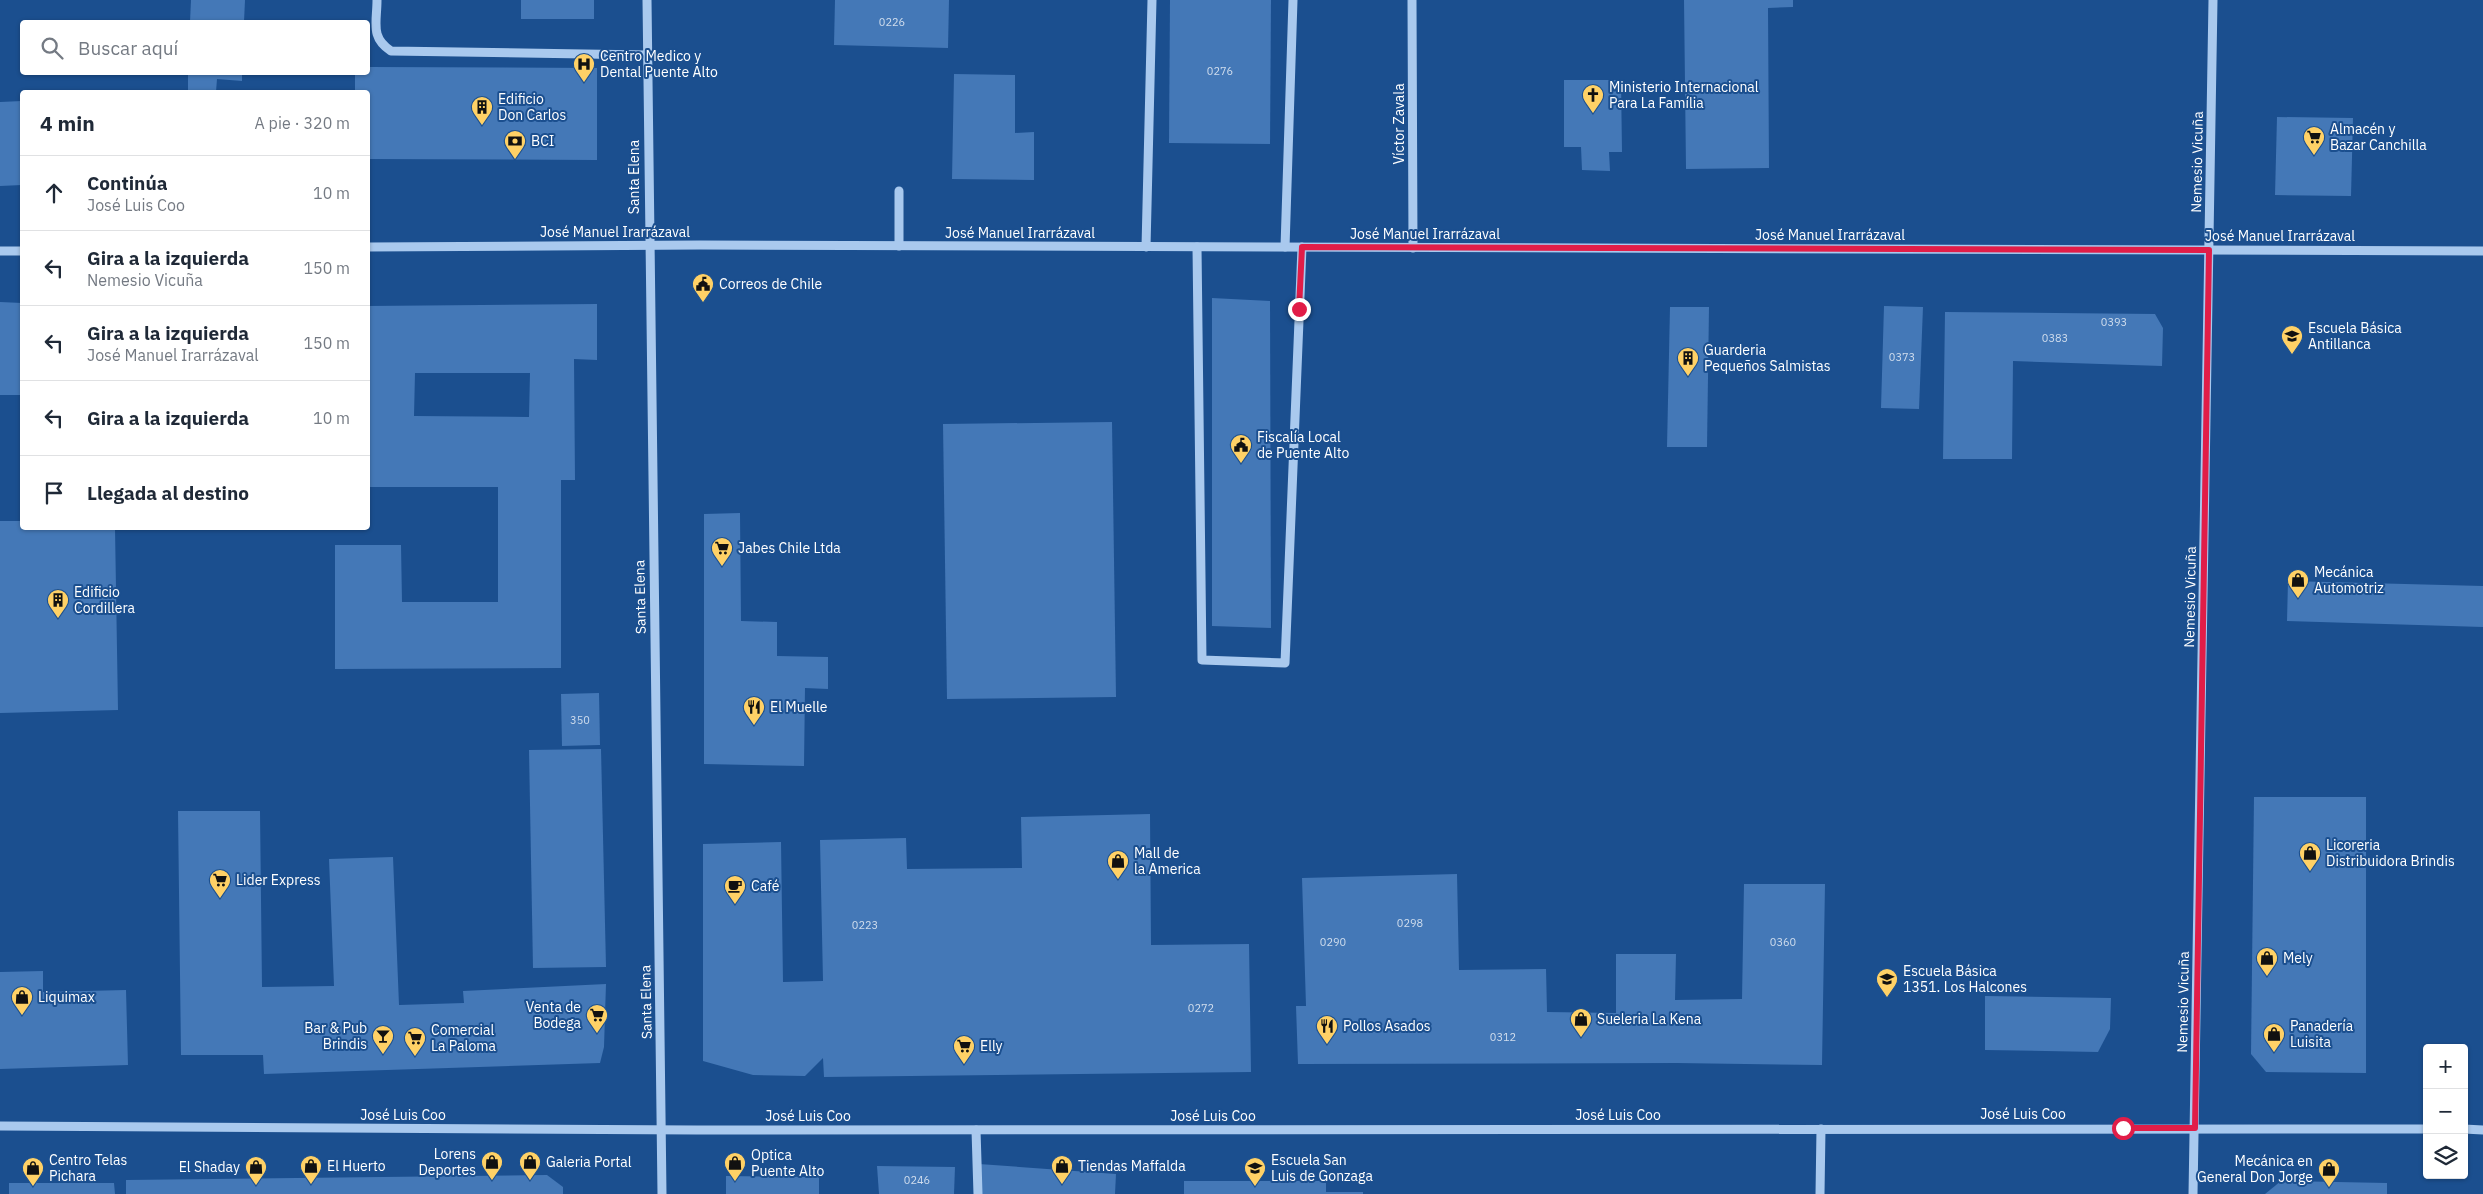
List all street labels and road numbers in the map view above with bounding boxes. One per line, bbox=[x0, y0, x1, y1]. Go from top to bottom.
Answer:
street label: Víctor Zavala bbox=[1390, 83, 1408, 165]
street label: Nemesio Vicuña bbox=[2187, 111, 2207, 213]
street label: Santa Elena bbox=[625, 139, 643, 214]
street label: José Manuel Irarrázaval bbox=[540, 223, 690, 241]
street label: José Manuel Irarrázaval bbox=[945, 224, 1095, 242]
street label: José Manuel Irarrázaval bbox=[1350, 225, 1500, 243]
street label: José Manuel Irarrázaval bbox=[1755, 226, 1905, 244]
street label: José Manuel Irarrázaval bbox=[2205, 227, 2355, 245]
street label: Nemesio Vicuña bbox=[2180, 546, 2200, 648]
street label: Santa Elena bbox=[630, 559, 650, 634]
street label: Nemesio Vicuña bbox=[2173, 951, 2193, 1053]
street label: Santa Elena bbox=[636, 964, 656, 1039]
street label: José Luis Coo bbox=[1980, 1105, 2066, 1123]
street label: José Luis Coo bbox=[360, 1106, 446, 1124]
street label: José Luis Coo bbox=[1575, 1106, 1661, 1124]
street label: José Luis Coo bbox=[765, 1107, 851, 1125]
street label: José Luis Coo bbox=[1170, 1107, 1256, 1125]

